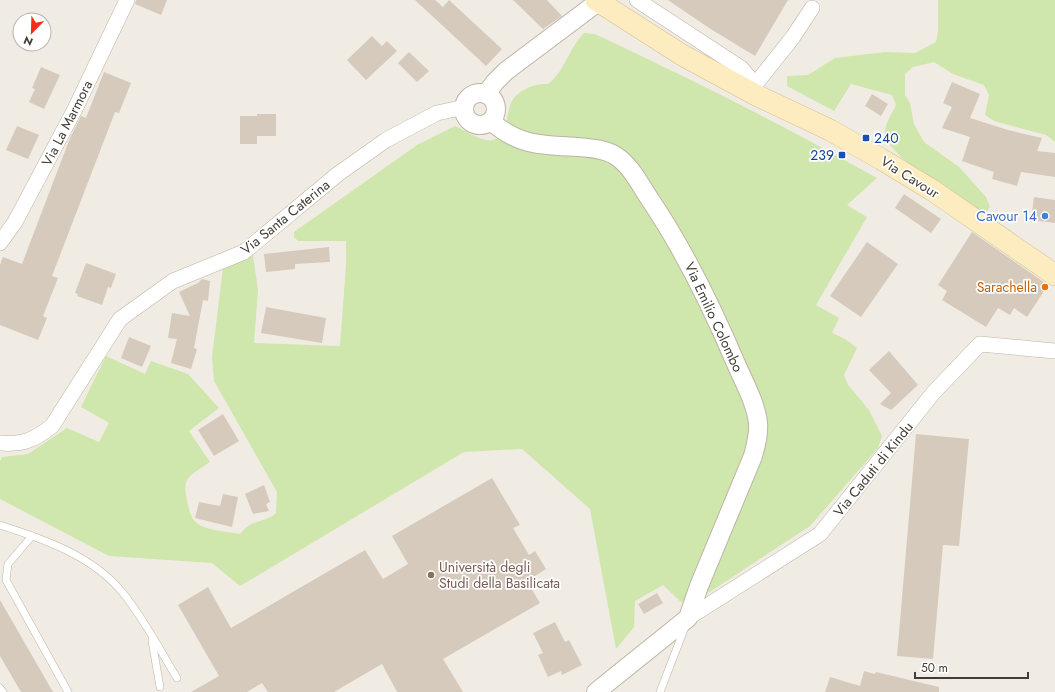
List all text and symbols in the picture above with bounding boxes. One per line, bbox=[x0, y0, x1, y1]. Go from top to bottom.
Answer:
north arrow bbox=[12, 12, 52, 52]
text: N bbox=[21, 32, 35, 50]
street label: Via La Marmora bbox=[37, 77, 97, 169]
place label: 240 bbox=[874, 128, 899, 148]
marker: 240 bbox=[861, 133, 871, 143]
place label: 239 bbox=[810, 145, 834, 165]
marker: 239 bbox=[837, 150, 847, 160]
street label: Via Cavour bbox=[877, 151, 943, 203]
street label: Via Santa Caterina bbox=[236, 175, 334, 259]
place label: Cavour 14 bbox=[976, 206, 1037, 226]
marker: Cavour 14 bbox=[1040, 211, 1050, 221]
street label: Via Emilio Colombo bbox=[680, 259, 748, 376]
place label: Sarachella bbox=[977, 277, 1037, 297]
marker: Sarachella bbox=[1040, 282, 1050, 292]
street label: Via Caduti di Kindu bbox=[829, 417, 917, 521]
place label: Università degli Studi della Basilicata bbox=[439, 557, 560, 593]
marker: Università degli Studi della Basilicata bbox=[426, 570, 436, 580]
scale bar bbox=[915, 654, 1028, 680]
text: 50 m bbox=[921, 659, 948, 677]

